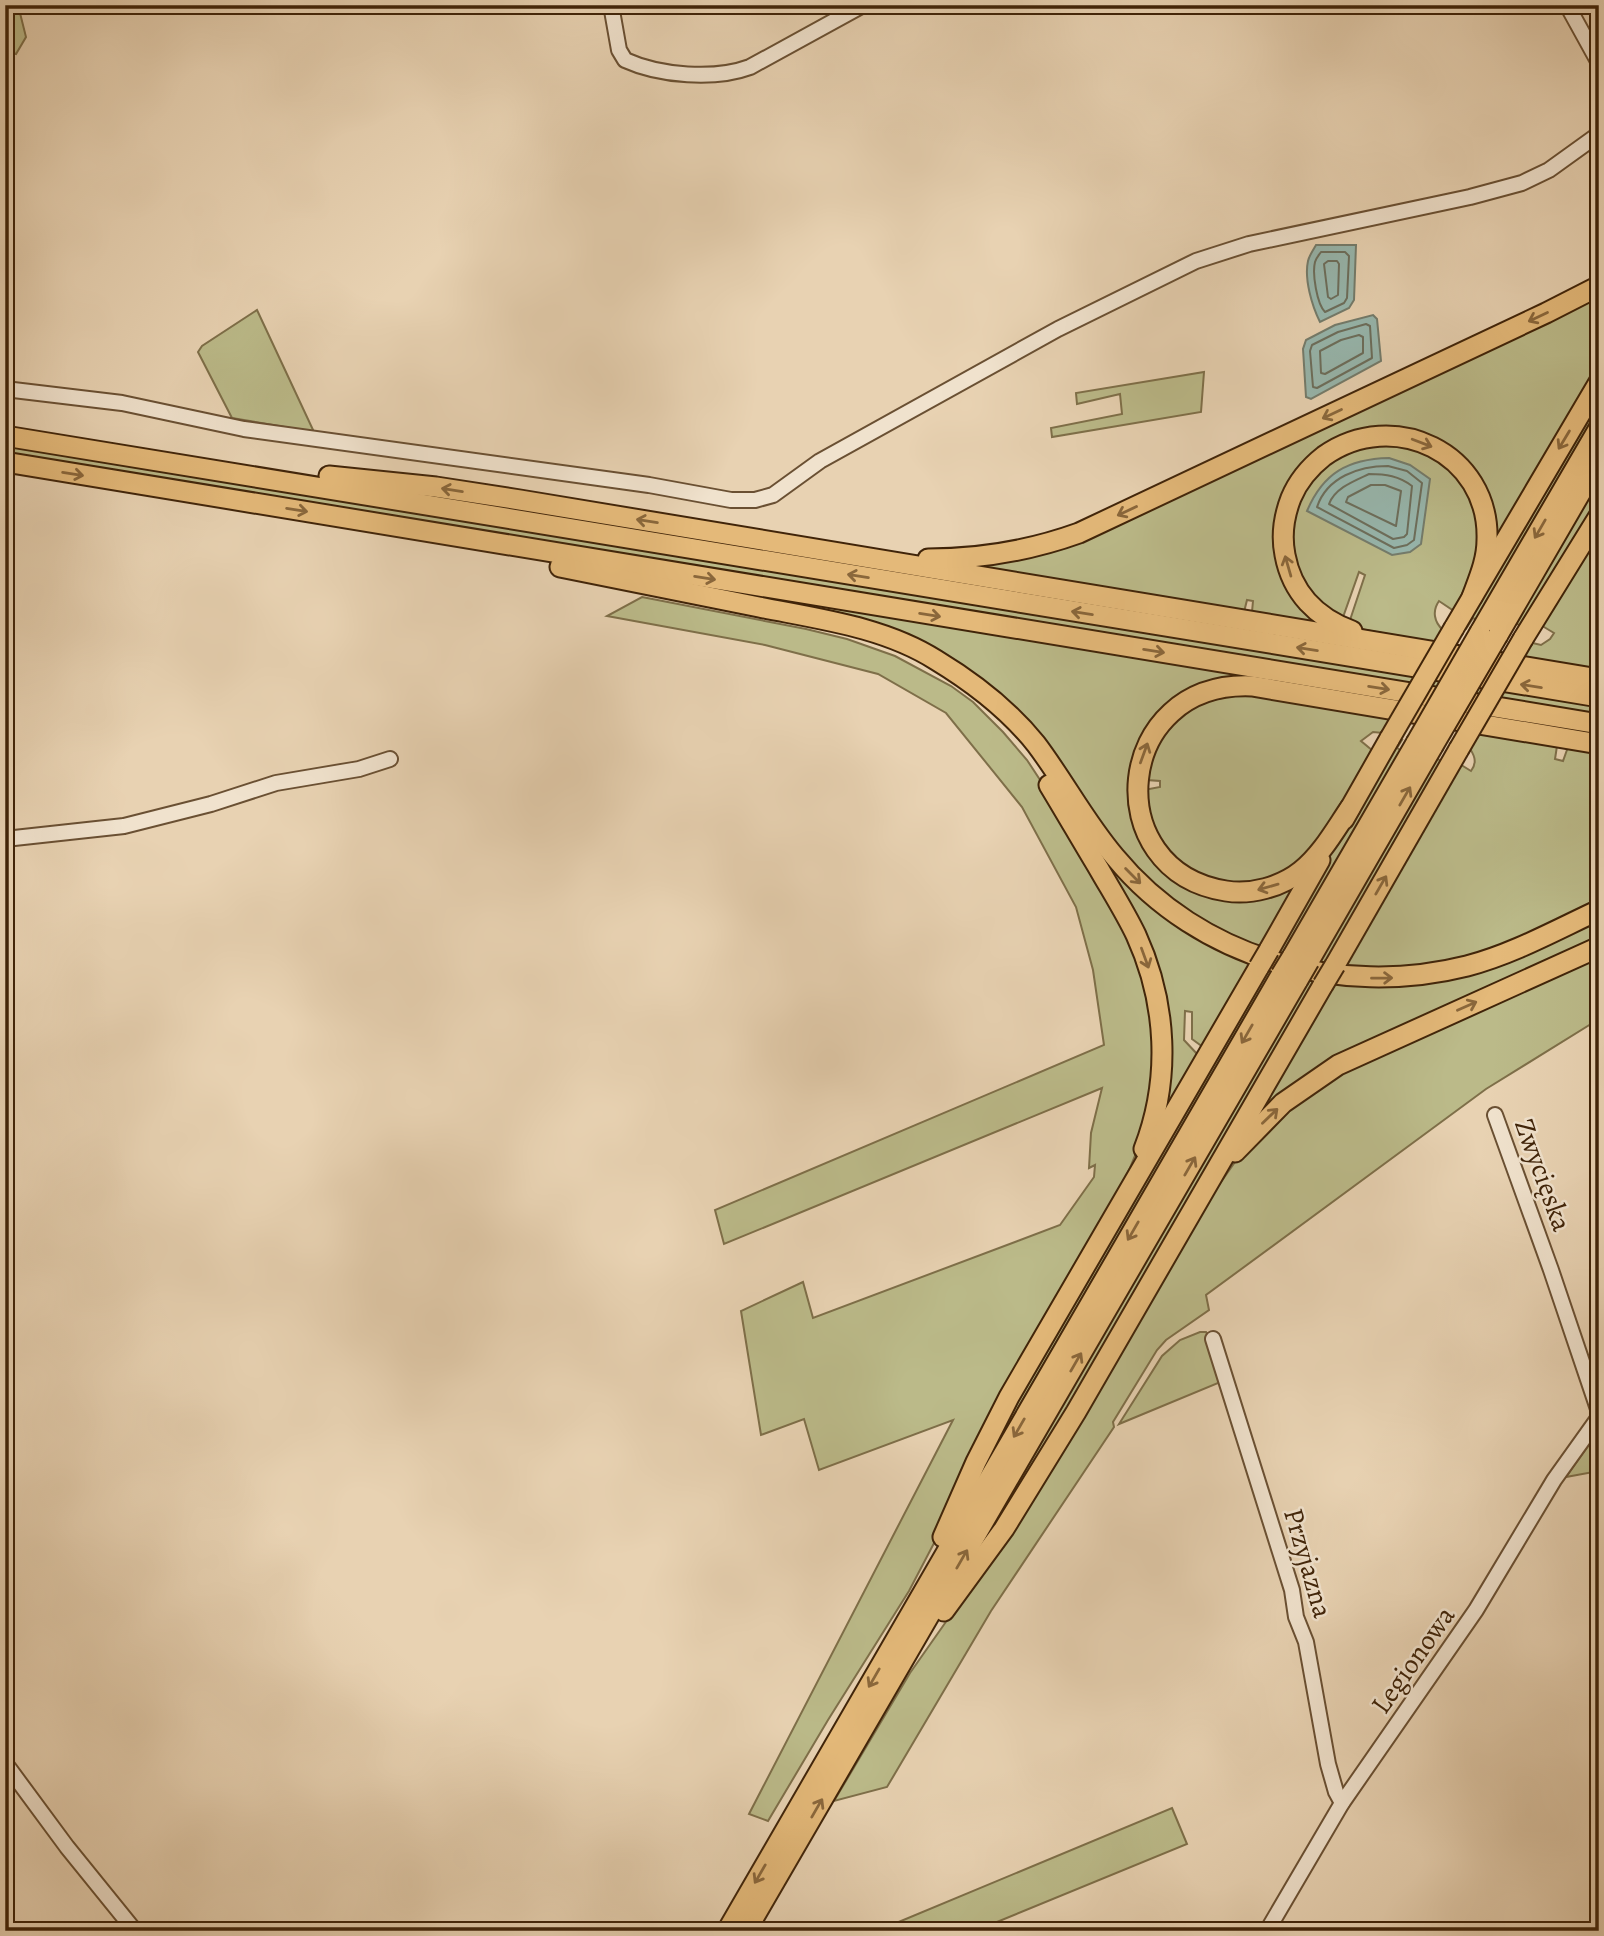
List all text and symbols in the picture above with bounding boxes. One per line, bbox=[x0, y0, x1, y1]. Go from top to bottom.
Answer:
one-way arrow bbox=[1528, 311, 1549, 324]
one-way arrow bbox=[1322, 408, 1343, 421]
one-way arrow bbox=[1557, 430, 1571, 450]
one-way arrow bbox=[1410, 437, 1432, 450]
one-way arrow bbox=[61, 468, 84, 481]
one-way arrow bbox=[441, 483, 464, 496]
one-way arrow bbox=[285, 504, 308, 517]
one-way arrow bbox=[1116, 505, 1138, 518]
one-way arrow bbox=[636, 514, 658, 527]
one-way arrow bbox=[1533, 519, 1547, 539]
one-way arrow bbox=[1281, 556, 1294, 578]
one-way arrow bbox=[847, 569, 870, 582]
one-way arrow bbox=[693, 572, 716, 585]
one-way arrow bbox=[1071, 606, 1094, 619]
one-way arrow bbox=[918, 609, 941, 622]
one-way arrow bbox=[1296, 642, 1319, 655]
one-way arrow bbox=[1143, 645, 1165, 658]
one-way arrow bbox=[1520, 679, 1543, 692]
one-way arrow bbox=[1367, 682, 1390, 695]
one-way arrow bbox=[1139, 743, 1152, 765]
one-way arrow bbox=[1398, 786, 1412, 806]
one-way arrow bbox=[1124, 868, 1141, 885]
one-way arrow bbox=[1375, 875, 1388, 896]
one-way arrow bbox=[1257, 881, 1279, 894]
one-way arrow bbox=[1140, 946, 1152, 968]
one-way arrow bbox=[1370, 971, 1393, 984]
one-way arrow bbox=[1456, 999, 1477, 1012]
one-way arrow bbox=[1240, 1024, 1254, 1044]
one-way arrow bbox=[1261, 1107, 1278, 1124]
street label: Zwycięska bbox=[1505, 1113, 1581, 1237]
one-way arrow bbox=[1183, 1156, 1197, 1176]
one-way arrow bbox=[1126, 1221, 1140, 1241]
one-way arrow bbox=[1069, 1353, 1083, 1373]
one-way arrow bbox=[1011, 1418, 1025, 1438]
street label: Przyjazna bbox=[1274, 1504, 1342, 1622]
one-way arrow bbox=[955, 1550, 969, 1570]
street label: Legionowa bbox=[1362, 1599, 1464, 1721]
one-way arrow bbox=[867, 1667, 881, 1687]
one-way arrow bbox=[811, 1799, 825, 1819]
one-way arrow bbox=[753, 1864, 767, 1884]

